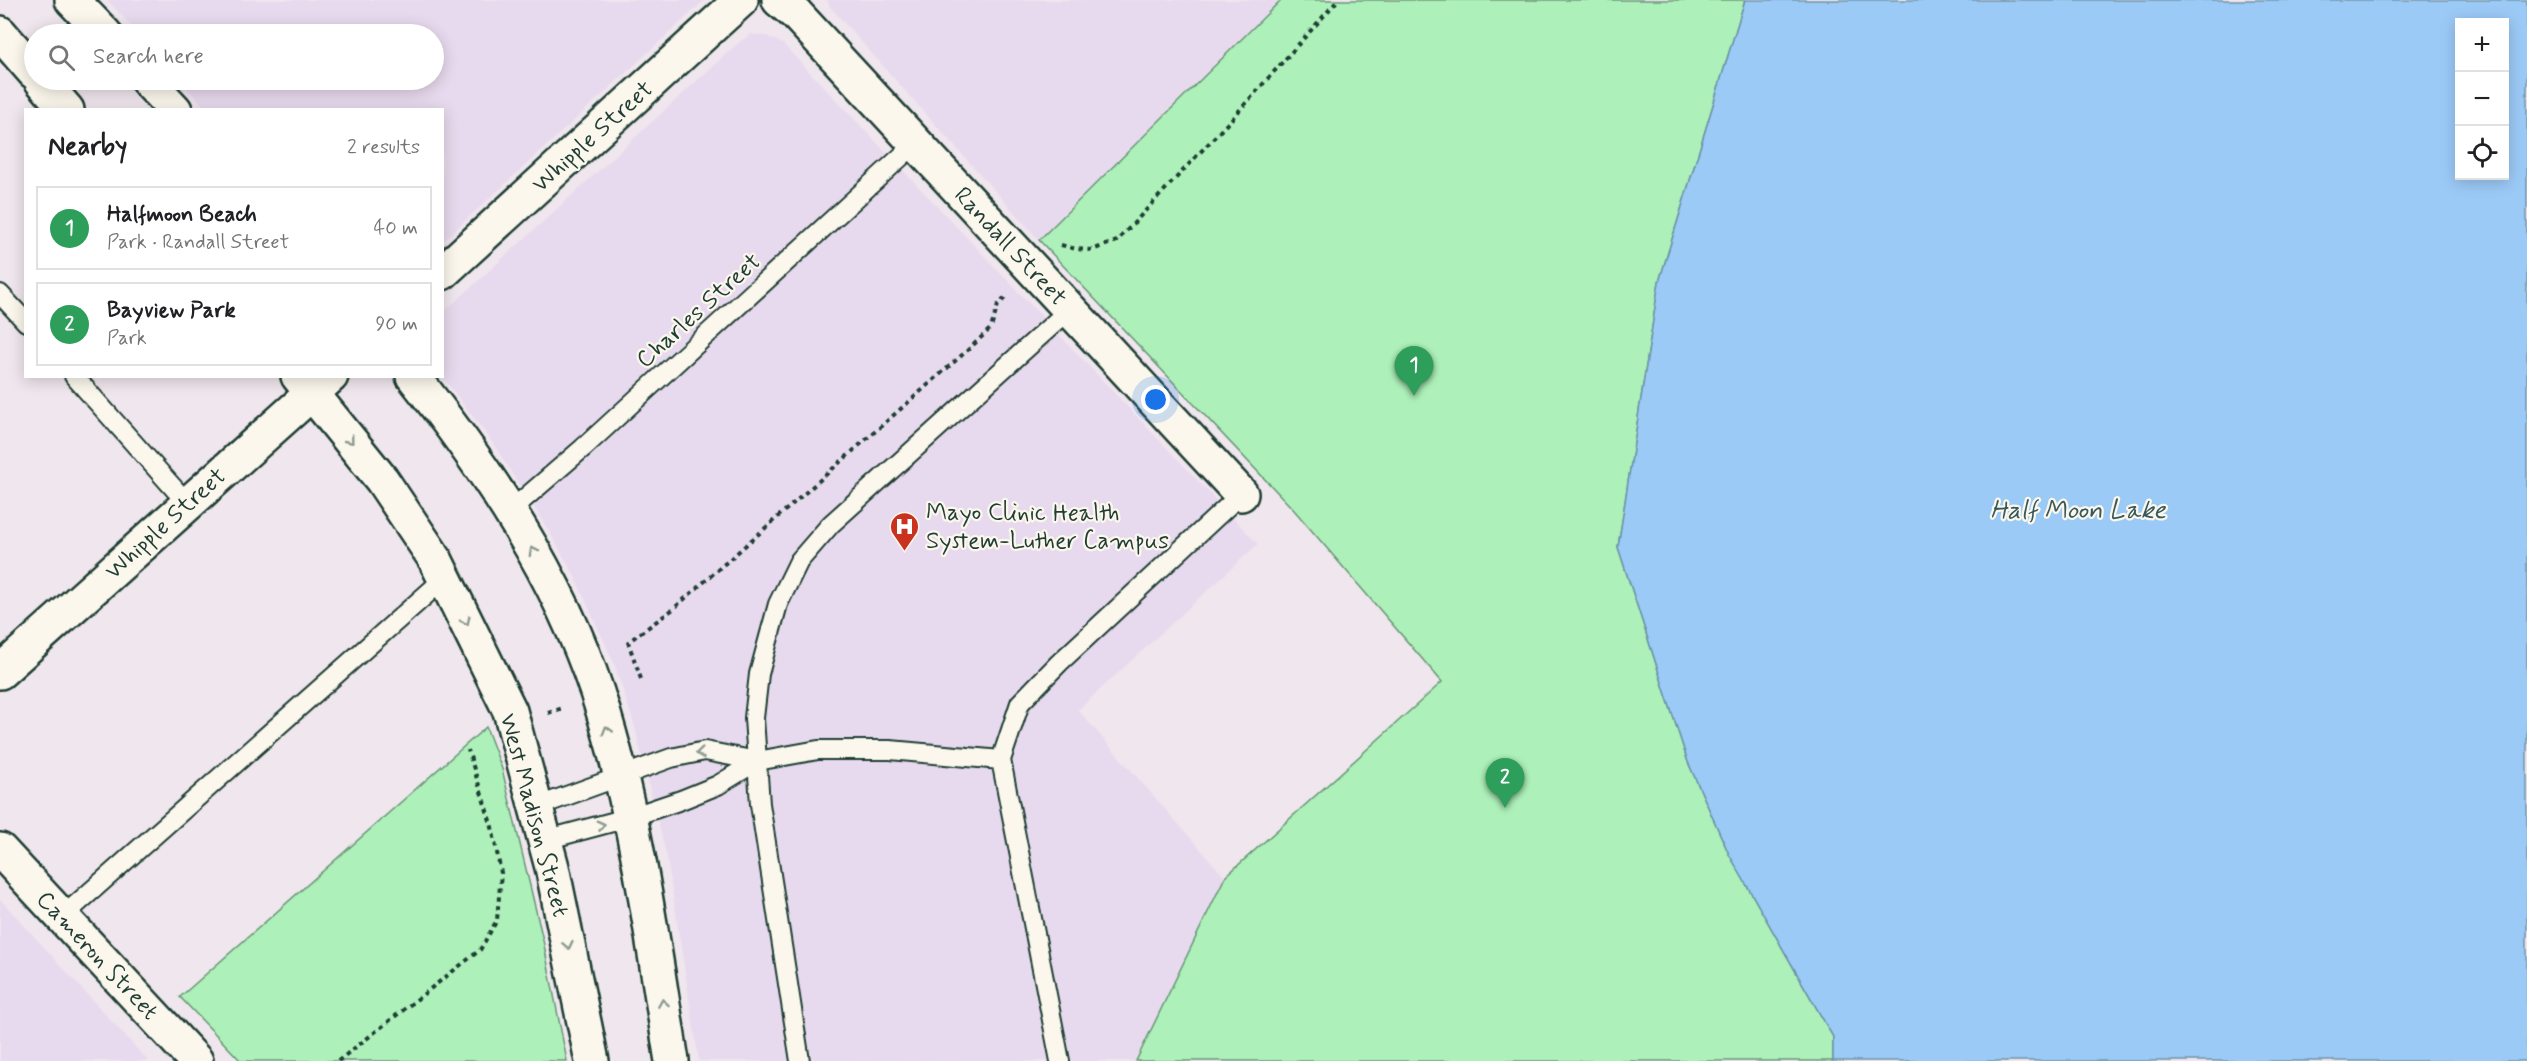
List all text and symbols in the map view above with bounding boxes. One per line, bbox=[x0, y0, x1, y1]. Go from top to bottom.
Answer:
map controls bbox=[2455, 18, 2509, 180]
button: + bbox=[2455, 18, 2509, 72]
search box bbox=[24, 24, 444, 90]
icon: search bbox=[45, 41, 78, 74]
text: Search here bbox=[93, 43, 204, 71]
button: − bbox=[2455, 72, 2509, 126]
street label: Whipple Street bbox=[526, 74, 660, 200]
button: locate bbox=[2455, 126, 2509, 180]
text: Nearby bbox=[48, 130, 127, 164]
text: 2 results bbox=[347, 134, 420, 161]
street label: Randall Street bbox=[947, 181, 1073, 313]
text: Halfmoon Beach bbox=[107, 201, 257, 229]
text: 1 bbox=[65, 215, 74, 242]
text: 40 m bbox=[374, 215, 418, 242]
text: Park · Randall Street bbox=[107, 229, 289, 256]
street label: Charles Street bbox=[630, 247, 768, 375]
text: Bayview Park bbox=[107, 297, 236, 325]
text: 2 bbox=[65, 311, 74, 338]
text: 90 m bbox=[375, 311, 418, 338]
text: Park bbox=[107, 325, 147, 352]
pin: 1 bbox=[1394, 346, 1434, 396]
your location bbox=[1141, 385, 1170, 414]
one-way arrow bbox=[342, 433, 353, 444]
street label: Whipple Street bbox=[99, 461, 233, 587]
water label: Half Moon Lake bbox=[1990, 494, 2167, 528]
place label: Mayo Clinic Health System-Luther Campus bbox=[926, 498, 1169, 557]
hospital icon: Mayo Clinic Health System-Luther Campus bbox=[889, 510, 921, 552]
one-way arrow bbox=[529, 546, 540, 557]
one-way arrow bbox=[459, 614, 470, 625]
street label: West Madison Street bbox=[492, 710, 576, 920]
one-way arrow bbox=[602, 725, 614, 736]
one-way arrow bbox=[695, 746, 705, 759]
pin: 2 bbox=[1486, 758, 1524, 808]
one-way arrow bbox=[595, 820, 606, 832]
street label: Cameron Street bbox=[29, 885, 165, 1027]
one-way arrow bbox=[561, 940, 574, 950]
one-way arrow bbox=[657, 999, 669, 1008]

